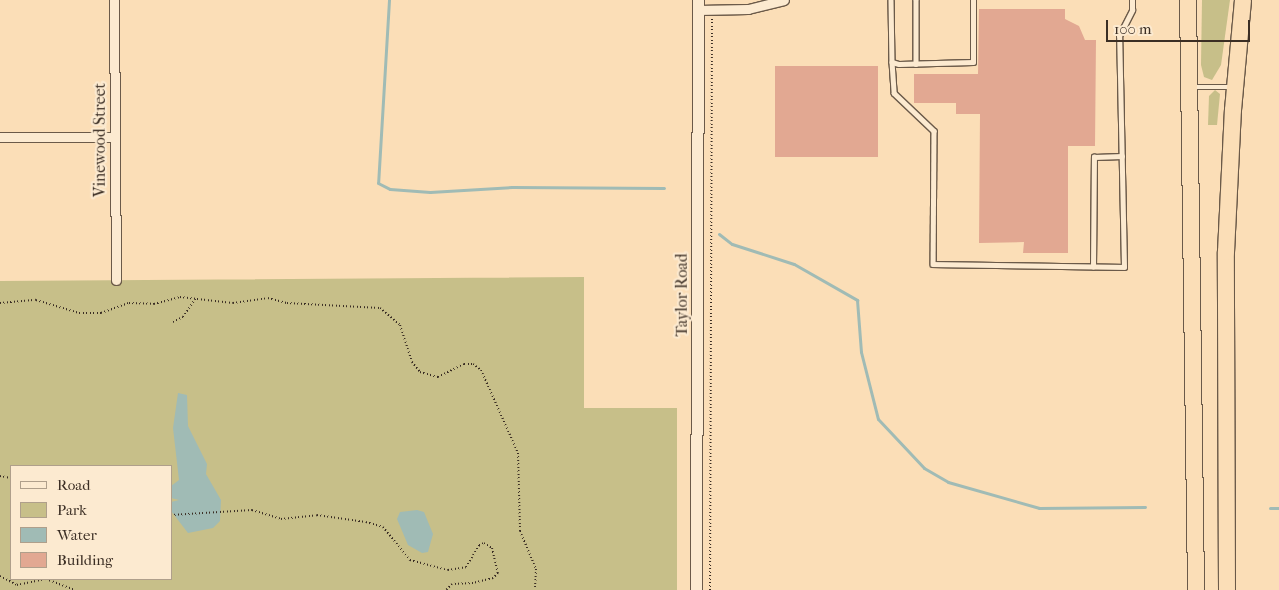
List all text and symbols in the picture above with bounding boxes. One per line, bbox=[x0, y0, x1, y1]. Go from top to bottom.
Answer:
scale bar bbox=[1109, 10, 1253, 42]
text: 100 m bbox=[1114, 20, 1152, 38]
street label: Vinewood Street bbox=[90, 83, 110, 197]
street label: Taylor Road bbox=[672, 253, 692, 337]
legend bbox=[10, 465, 172, 580]
text: Road bbox=[57, 476, 90, 494]
text: Park bbox=[57, 501, 87, 519]
text: Water bbox=[57, 526, 97, 544]
text: Building bbox=[57, 551, 113, 569]

